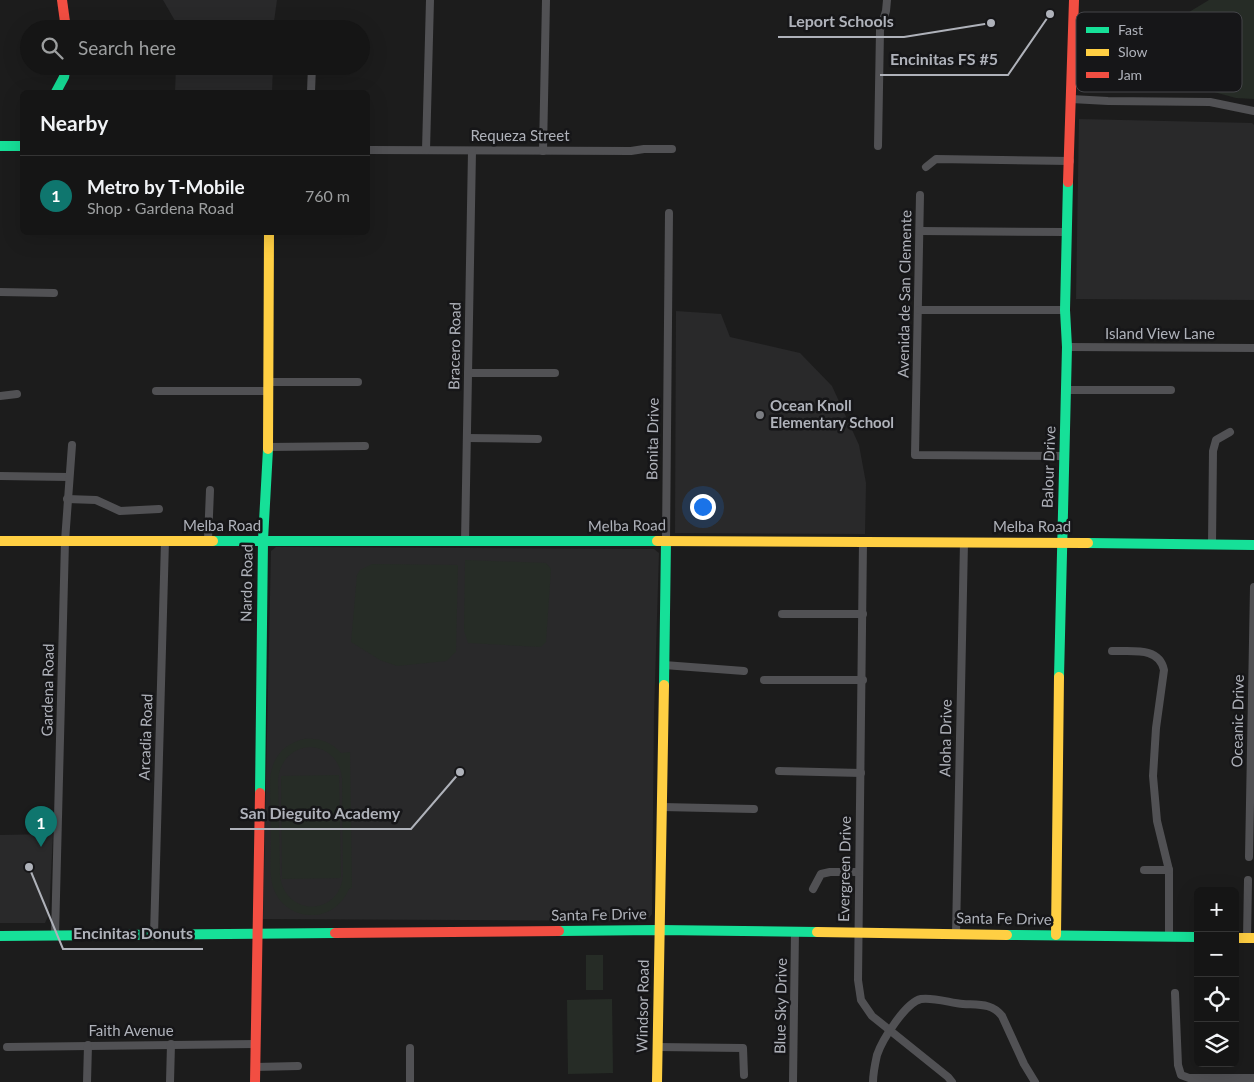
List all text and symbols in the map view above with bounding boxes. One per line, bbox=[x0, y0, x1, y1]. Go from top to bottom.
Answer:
callout: Leport Schools bbox=[778, 6, 904, 37]
text: Leport Schools bbox=[788, 11, 894, 30]
legend bbox=[1076, 12, 1242, 92]
search box bbox=[20, 20, 370, 75]
text: Fast bbox=[1118, 21, 1143, 38]
icon: search bbox=[38, 34, 66, 62]
text: Search here bbox=[78, 36, 176, 59]
text: Slow bbox=[1118, 43, 1148, 60]
callout: Encinitas FS #5 bbox=[880, 44, 1008, 75]
text: Encinitas FS #5 bbox=[890, 49, 998, 68]
text: Jam bbox=[1118, 66, 1142, 83]
text: Nearby bbox=[40, 110, 108, 135]
street label: Requeza Street bbox=[470, 126, 570, 144]
text: Metro by T-Mobile bbox=[87, 175, 245, 198]
text: 1 bbox=[51, 186, 61, 205]
text: 760 m bbox=[305, 186, 350, 205]
text: Shop · Gardena Road bbox=[87, 198, 234, 217]
street label: Avenida de San Clemente bbox=[894, 210, 914, 378]
street label: Bracero Road bbox=[444, 302, 464, 390]
street label: Island View Lane bbox=[1105, 324, 1215, 342]
place label: Ocean Knoll Elementary School bbox=[770, 396, 894, 431]
street label: Bonita Drive bbox=[642, 398, 662, 480]
marker: Ocean Knoll Elementary School bbox=[754, 409, 766, 421]
street label: Balour Drive bbox=[1038, 426, 1058, 508]
your location bbox=[690, 494, 716, 520]
street label: Melba Road bbox=[588, 515, 666, 535]
street label: Melba Road bbox=[183, 516, 261, 534]
street label: Melba Road bbox=[993, 517, 1071, 535]
street label: Nardo Road bbox=[236, 544, 256, 622]
street label: Gardena Road bbox=[37, 643, 57, 737]
street label: Oceanic Drive bbox=[1227, 674, 1247, 768]
street label: Arcadia Road bbox=[134, 693, 156, 780]
street label: Aloha Drive bbox=[935, 699, 955, 777]
callout: San Dieguito Academy bbox=[230, 798, 411, 829]
text: San Dieguito Academy bbox=[240, 803, 401, 822]
pin: 1 bbox=[25, 806, 57, 847]
street label: Evergreen Drive bbox=[834, 816, 854, 922]
map controls bbox=[1194, 887, 1239, 1067]
button: + bbox=[1194, 887, 1239, 932]
street label: Santa Fe Drive bbox=[551, 904, 647, 924]
street label: Santa Fe Drive bbox=[956, 908, 1052, 928]
callout: Encinitas Donuts bbox=[63, 918, 203, 949]
text: Encinitas Donuts bbox=[73, 923, 193, 942]
button: − bbox=[1194, 932, 1239, 977]
street label: Blue Sky Drive bbox=[770, 958, 790, 1054]
street label: Windsor Road bbox=[632, 959, 652, 1053]
button: locate bbox=[1194, 977, 1239, 1022]
street label: Faith Avenue bbox=[88, 1021, 174, 1039]
button: layers bbox=[1194, 1022, 1239, 1067]

